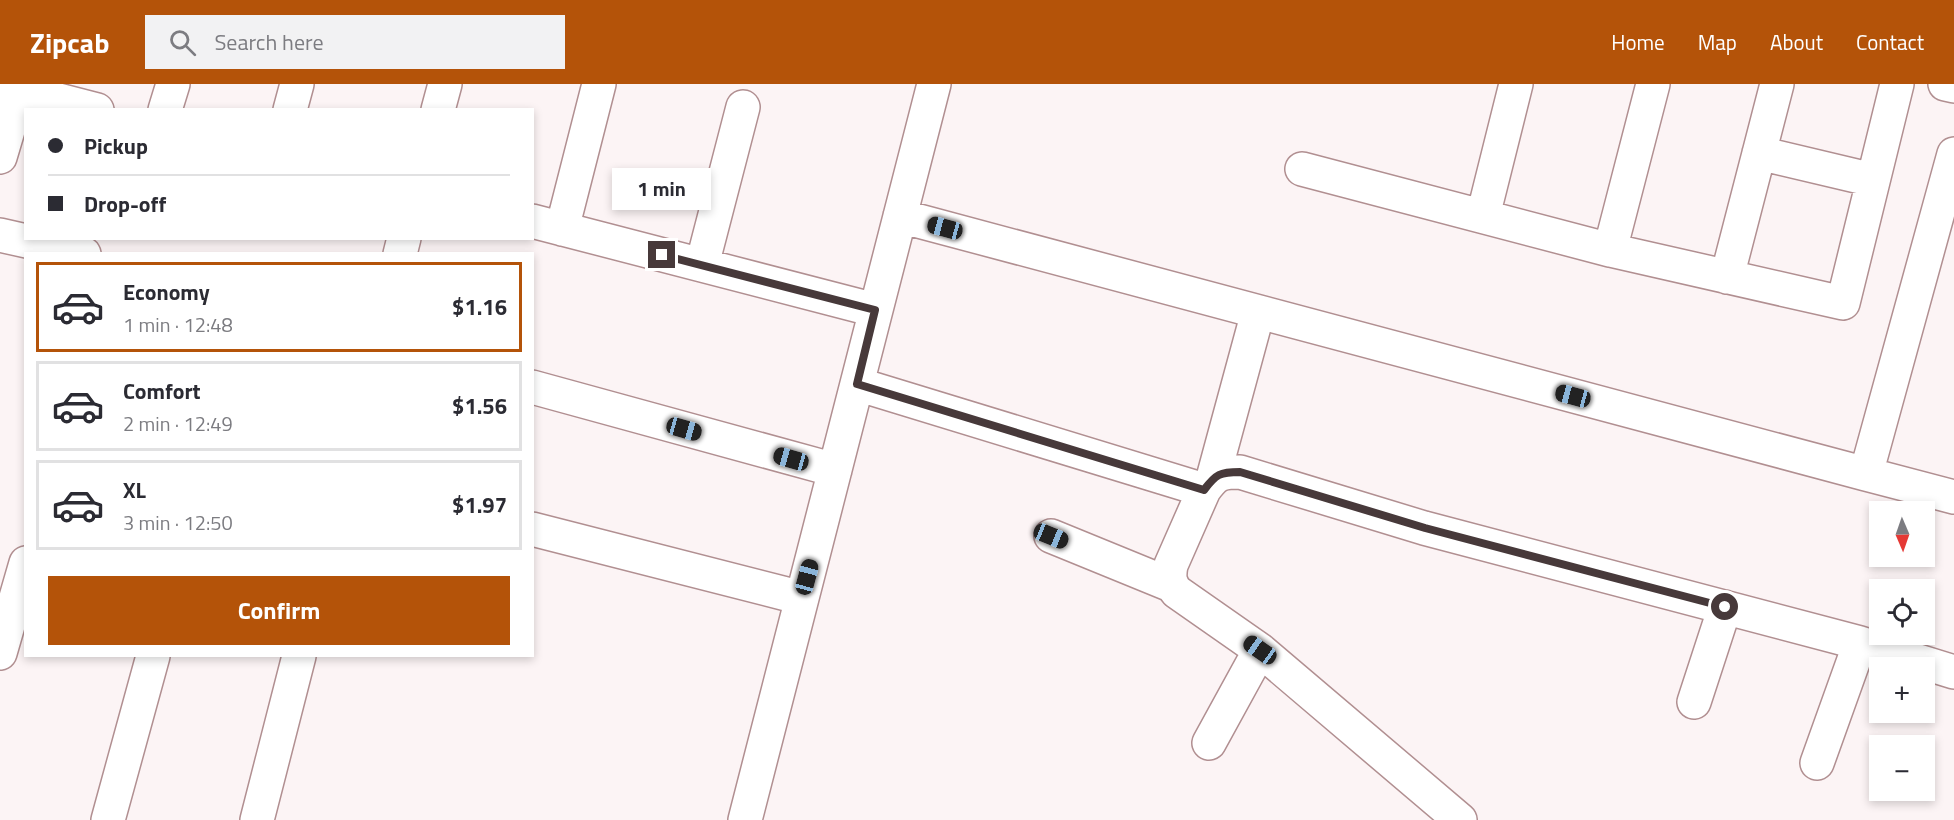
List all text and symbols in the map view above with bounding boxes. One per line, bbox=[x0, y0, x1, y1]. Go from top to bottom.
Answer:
search box bbox=[145, 15, 565, 69]
text: Zipcab bbox=[30, 21, 109, 64]
text: Search here bbox=[214, 25, 324, 59]
icon: search bbox=[166, 26, 199, 59]
text: Home bbox=[1611, 26, 1665, 58]
text: Map bbox=[1698, 26, 1737, 58]
text: About bbox=[1770, 26, 1823, 58]
text: Contact bbox=[1856, 26, 1924, 58]
text: Pickup bbox=[84, 129, 148, 163]
callout: 1 min bbox=[612, 168, 712, 210]
text: 1 min bbox=[637, 173, 686, 204]
text: Drop-off bbox=[84, 187, 166, 221]
car bbox=[925, 215, 965, 241]
route end bbox=[648, 241, 675, 268]
text: Economy bbox=[123, 275, 210, 309]
icon: car bbox=[51, 280, 105, 334]
text: $1.16 bbox=[452, 290, 507, 324]
text: 1 min · 12:48 bbox=[123, 309, 233, 340]
text: Comfort bbox=[123, 374, 201, 408]
icon: car bbox=[51, 379, 105, 433]
car bbox=[1553, 383, 1593, 409]
text: $1.56 bbox=[452, 389, 507, 423]
text: 2 min · 12:49 bbox=[123, 408, 233, 439]
car bbox=[664, 415, 704, 443]
car bbox=[771, 445, 811, 473]
text: XL bbox=[123, 473, 146, 507]
icon: car bbox=[51, 478, 105, 532]
text: $1.97 bbox=[452, 488, 507, 522]
north arrow bbox=[1869, 501, 1935, 567]
map controls bbox=[1869, 501, 1935, 801]
text: 3 min · 12:50 bbox=[123, 507, 233, 538]
car bbox=[1031, 521, 1071, 551]
car bbox=[794, 557, 820, 597]
button: Confirm bbox=[48, 576, 510, 645]
button: locate bbox=[1869, 579, 1935, 645]
route start bbox=[1711, 593, 1738, 620]
car bbox=[1240, 632, 1280, 668]
button: + bbox=[1869, 657, 1935, 723]
button: − bbox=[1869, 735, 1935, 801]

